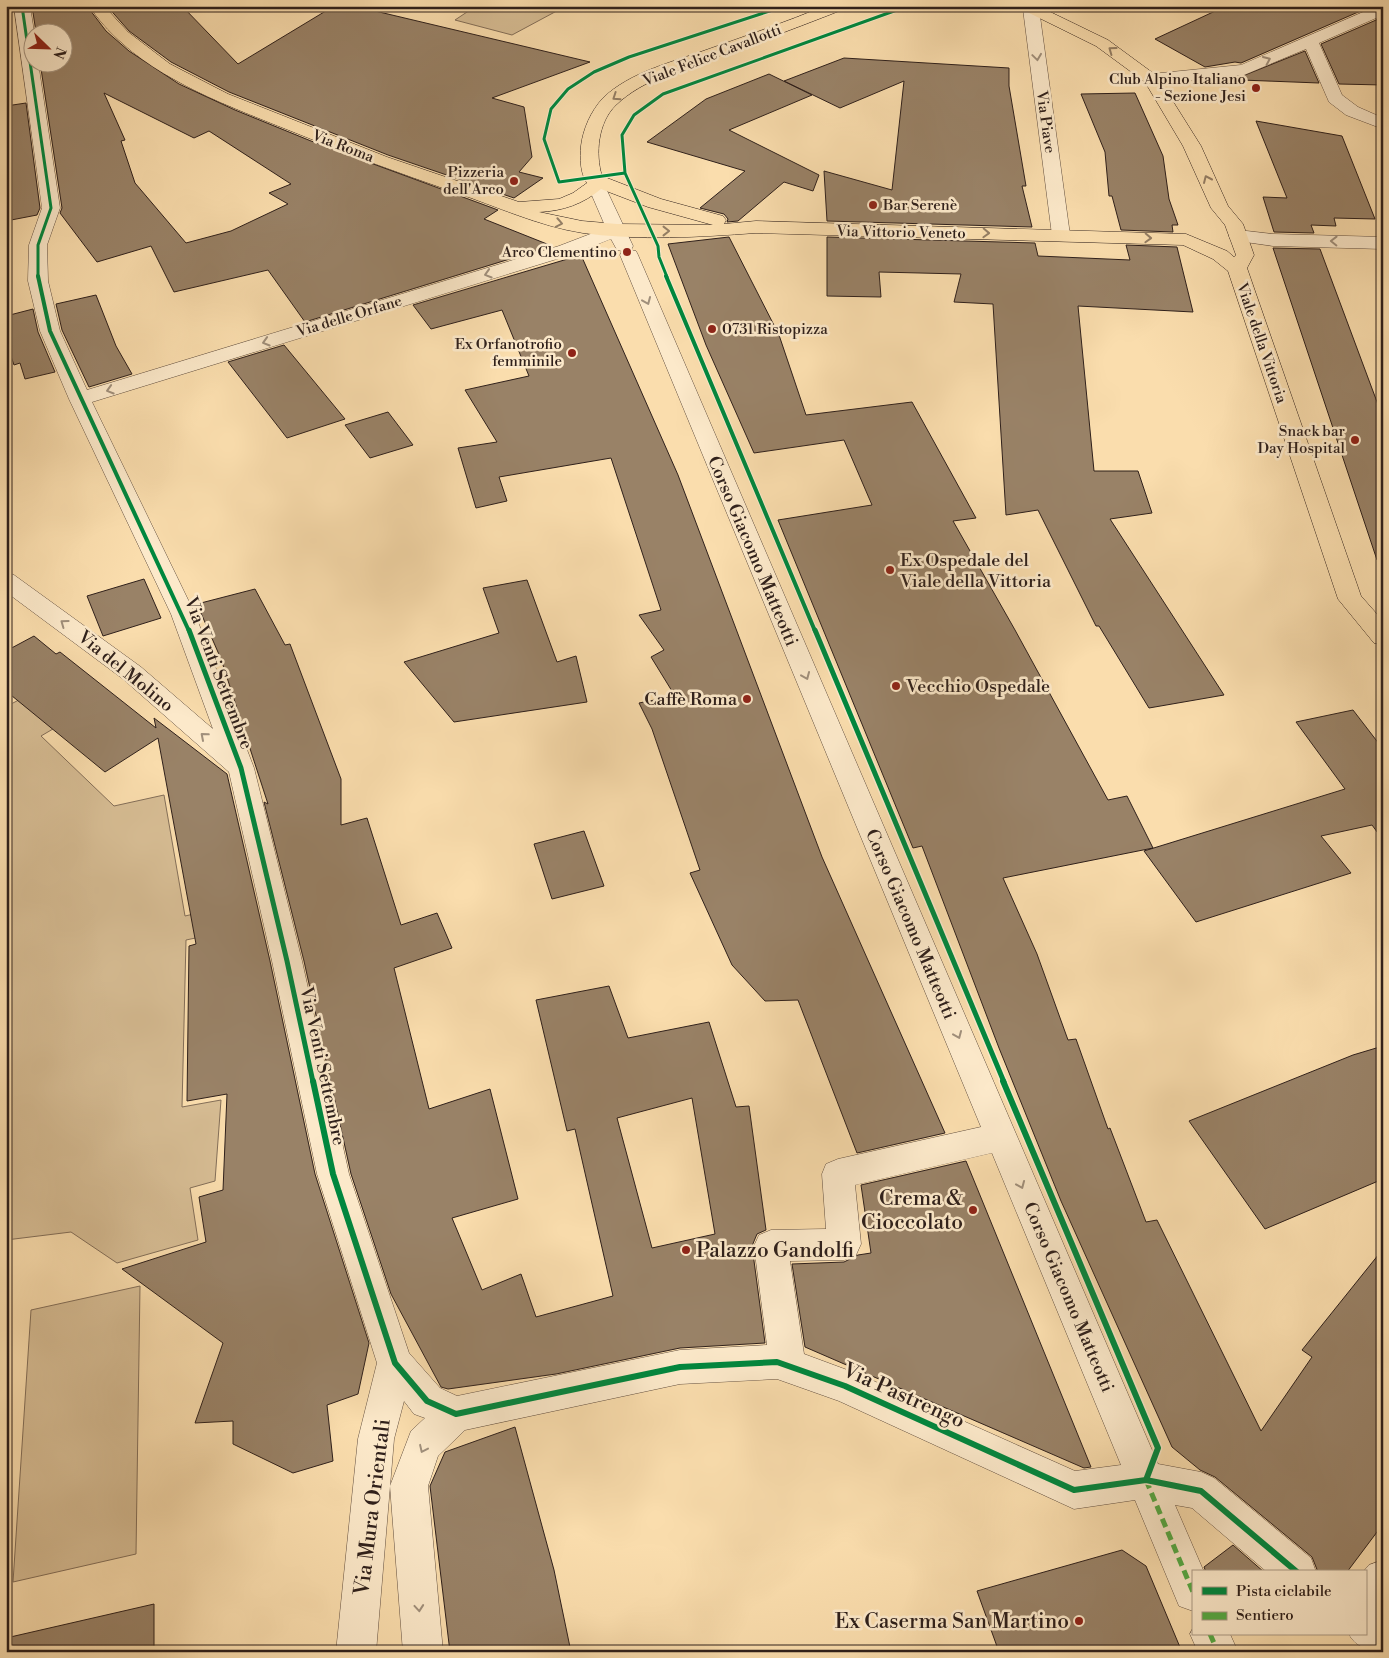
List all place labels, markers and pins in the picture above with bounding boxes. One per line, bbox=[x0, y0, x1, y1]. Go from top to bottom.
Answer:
place label: Club Alpino Italiano - Sezione Jesi bbox=[1109, 70, 1246, 106]
marker: Club Alpino Italiano - Sezione Jesi bbox=[1250, 82, 1262, 94]
place label: Pizzeria dell'Arco bbox=[443, 163, 504, 199]
marker: Pizzeria dell'Arco bbox=[508, 175, 520, 187]
place label: Bar Serenè bbox=[882, 196, 957, 215]
marker: Bar Serenè bbox=[867, 199, 879, 211]
place label: Arco Clementino bbox=[501, 243, 617, 262]
marker: Arco Clementino bbox=[621, 246, 633, 258]
place label: 0731 Ristopizza bbox=[722, 320, 828, 339]
marker: 0731 Ristopizza bbox=[706, 323, 718, 335]
place label: Ex Orfanotrofio femminile bbox=[455, 335, 562, 371]
marker: Ex Orfanotrofio femminile bbox=[566, 347, 578, 359]
place label: Snack bar Day Hospital bbox=[1257, 422, 1346, 458]
marker: Snack bar Day Hospital bbox=[1349, 434, 1361, 446]
place label: Ex Ospedale del Viale della Vittoria bbox=[899, 549, 1052, 593]
marker: Ex Ospedale del Viale della Vittoria bbox=[884, 564, 896, 576]
place label: Vecchio Ospedale bbox=[905, 675, 1050, 698]
marker: Vecchio Ospedale bbox=[890, 680, 902, 692]
place label: Caffè Roma bbox=[644, 688, 738, 711]
marker: Caffè Roma bbox=[741, 693, 753, 705]
place label: Crema & Cioccolato bbox=[861, 1186, 963, 1236]
marker: Crema & Cioccolato bbox=[967, 1204, 979, 1216]
place label: Palazzo Gandolfi bbox=[696, 1238, 855, 1264]
marker: Palazzo Gandolfi bbox=[680, 1244, 692, 1256]
place label: Ex Caserma San Martino bbox=[835, 1609, 1069, 1635]
marker: Ex Caserma San Martino bbox=[1073, 1615, 1085, 1627]

